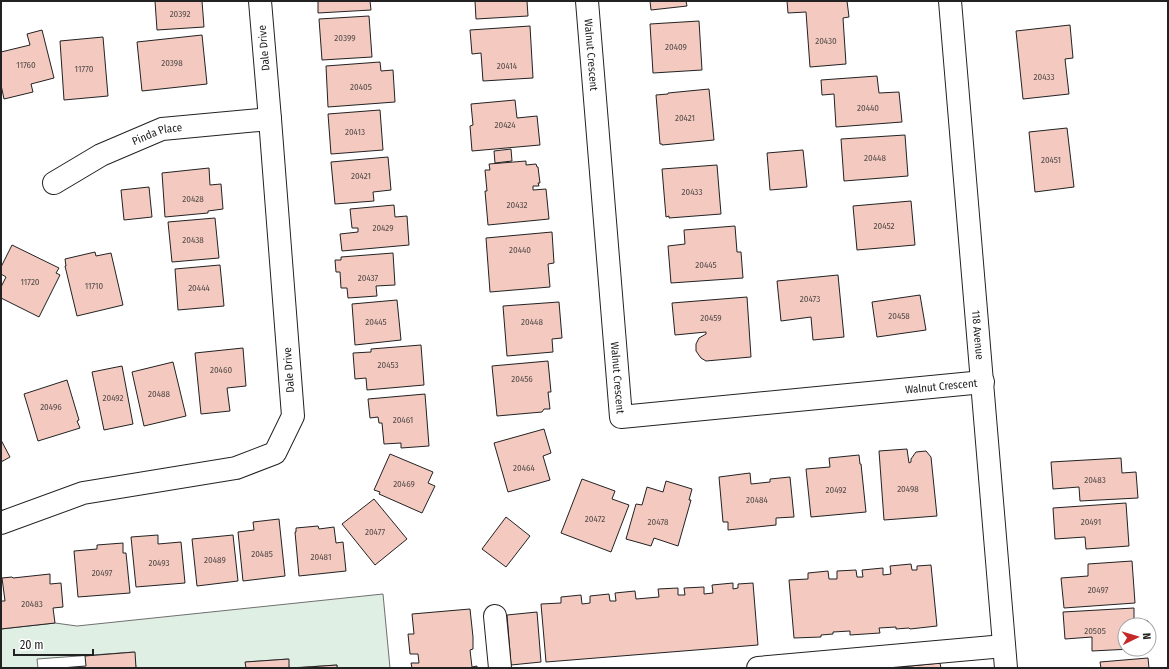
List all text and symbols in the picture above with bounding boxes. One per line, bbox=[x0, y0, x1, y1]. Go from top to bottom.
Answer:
house number: 20392 bbox=[170, 9, 190, 19]
street label: Walnut Crescent bbox=[582, 18, 601, 92]
street label: Dale Drive bbox=[256, 25, 272, 71]
house number: 20399 bbox=[334, 33, 356, 43]
house number: 20430 bbox=[815, 36, 837, 46]
house number: 20409 bbox=[665, 42, 687, 52]
house number: 20398 bbox=[161, 58, 183, 68]
house number: 11760 bbox=[16, 60, 36, 70]
house number: 20414 bbox=[497, 61, 518, 71]
house number: 11770 bbox=[75, 64, 94, 74]
house number: 20433 bbox=[1033, 72, 1055, 82]
house number: 20405 bbox=[350, 82, 372, 92]
house number: 20440 bbox=[857, 103, 879, 113]
house number: 20421 bbox=[675, 113, 695, 123]
house number: 20424 bbox=[494, 120, 516, 130]
street label: Pinda Place bbox=[130, 121, 183, 148]
house number: 20413 bbox=[345, 127, 365, 137]
house number: 20448 bbox=[864, 153, 886, 163]
house number: 20451 bbox=[1041, 155, 1061, 165]
house number: 20421 bbox=[351, 171, 371, 181]
house number: 20433 bbox=[681, 187, 703, 197]
house number: 20428 bbox=[182, 194, 204, 204]
house number: 20432 bbox=[507, 200, 527, 210]
house number: 20452 bbox=[874, 221, 894, 231]
house number: 20429 bbox=[372, 223, 394, 233]
house number: 20438 bbox=[182, 235, 204, 245]
house number: 20440 bbox=[509, 245, 531, 255]
house number: 20445 bbox=[695, 260, 717, 270]
house number: 20437 bbox=[358, 273, 379, 283]
house number: 11720 bbox=[20, 277, 40, 287]
house number: 11710 bbox=[85, 281, 104, 291]
house number: 20444 bbox=[188, 283, 211, 293]
house number: 20473 bbox=[800, 294, 820, 304]
street label: 118 Avenue bbox=[969, 310, 987, 360]
house number: 20458 bbox=[888, 311, 910, 321]
house number: 20459 bbox=[700, 313, 722, 323]
house number: 20445 bbox=[365, 317, 387, 327]
house number: 20448 bbox=[521, 317, 543, 327]
street label: Walnut Crescent bbox=[608, 341, 627, 415]
street label: Dale Drive bbox=[281, 347, 297, 393]
house number: 20453 bbox=[377, 360, 399, 370]
house number: 20460 bbox=[210, 365, 232, 375]
house number: 20456 bbox=[511, 374, 533, 384]
street label: Walnut Crescent bbox=[904, 376, 978, 396]
house number: 20488 bbox=[148, 389, 171, 399]
house number: 20492 bbox=[102, 393, 124, 403]
house number: 20496 bbox=[40, 402, 62, 412]
house number: 20461 bbox=[393, 415, 413, 425]
house number: 20464 bbox=[513, 463, 536, 473]
house number: 20483 bbox=[1084, 475, 1106, 485]
house number: 20469 bbox=[393, 479, 415, 489]
house number: 20498 bbox=[897, 484, 919, 494]
house number: 20492 bbox=[825, 485, 847, 495]
house number: 20484 bbox=[746, 495, 769, 505]
house number: 20472 bbox=[585, 514, 605, 524]
house number: 20478 bbox=[648, 517, 669, 527]
house number: 20491 bbox=[1081, 517, 1101, 527]
house number: 20477 bbox=[365, 527, 385, 537]
house number: 20485 bbox=[251, 549, 273, 559]
house number: 20481 bbox=[311, 552, 331, 562]
house number: 20489 bbox=[204, 555, 226, 565]
house number: 20493 bbox=[148, 558, 170, 568]
house number: 20497 bbox=[92, 568, 113, 578]
house number: 20497 bbox=[1088, 585, 1109, 595]
house number: 20483 bbox=[21, 599, 43, 609]
north arrow bbox=[1117, 617, 1157, 657]
house number: 20505 bbox=[1084, 626, 1106, 636]
scale bar bbox=[14, 631, 93, 657]
text: N bbox=[1140, 632, 1153, 640]
text: 20 m bbox=[20, 638, 44, 652]

